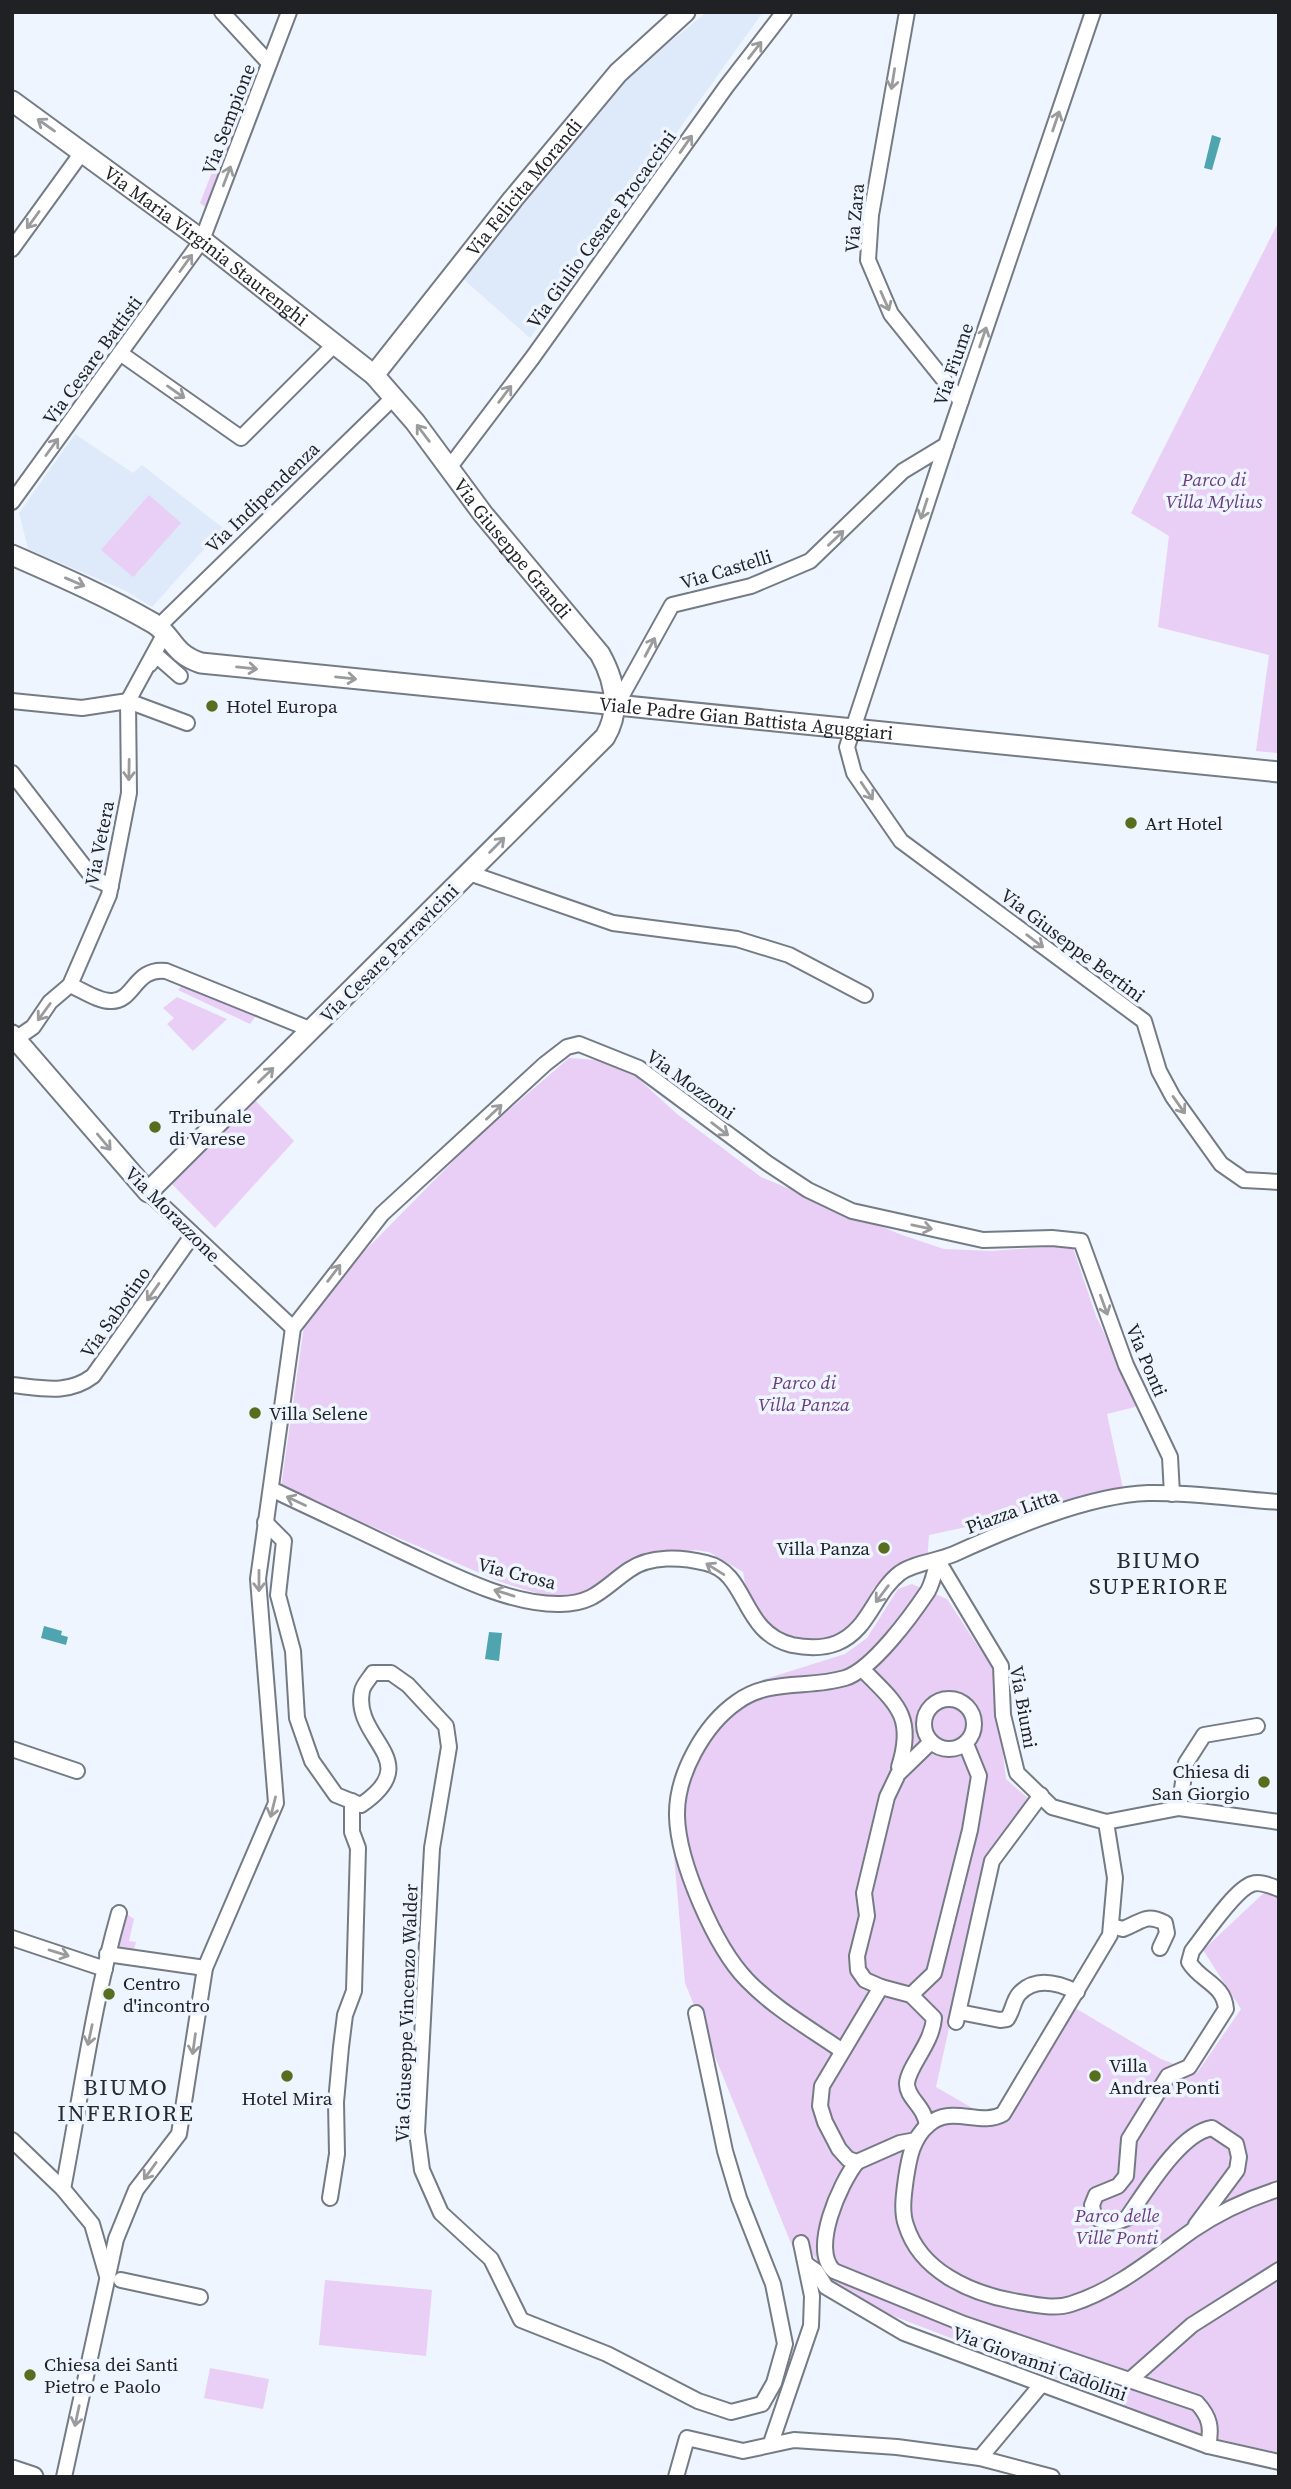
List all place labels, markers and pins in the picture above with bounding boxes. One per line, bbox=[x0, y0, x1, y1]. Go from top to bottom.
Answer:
place label: Hotel Europa bbox=[226, 693, 338, 719]
marker: Hotel Europa bbox=[204, 698, 220, 714]
place label: Art Hotel bbox=[1145, 810, 1223, 836]
marker: Art Hotel bbox=[1123, 815, 1139, 831]
place label: Tribunale di Varese bbox=[169, 1103, 252, 1151]
marker: Tribunale di Varese bbox=[147, 1119, 163, 1135]
place label: Villa Selene bbox=[269, 1400, 368, 1426]
marker: Villa Selene bbox=[247, 1405, 263, 1421]
place label: Villa Panza bbox=[776, 1535, 870, 1561]
marker: Villa Panza bbox=[876, 1540, 892, 1556]
place label: Chiesa di San Giorgio bbox=[1152, 1758, 1250, 1806]
marker: Chiesa di San Giorgio bbox=[1256, 1774, 1272, 1790]
place label: Centro d'incontro bbox=[123, 1970, 210, 2018]
marker: Centro d'incontro bbox=[101, 1986, 117, 2002]
place label: Villa Andrea Ponti bbox=[1109, 2052, 1220, 2100]
marker: Hotel Mira bbox=[279, 2068, 295, 2084]
marker: Villa Andrea Ponti bbox=[1087, 2068, 1103, 2084]
place label: Hotel Mira bbox=[242, 2085, 333, 2111]
place label: Chiesa dei Santi Pietro e Paolo bbox=[44, 2351, 179, 2399]
marker: Chiesa dei Santi Pietro e Paolo bbox=[22, 2367, 38, 2383]

